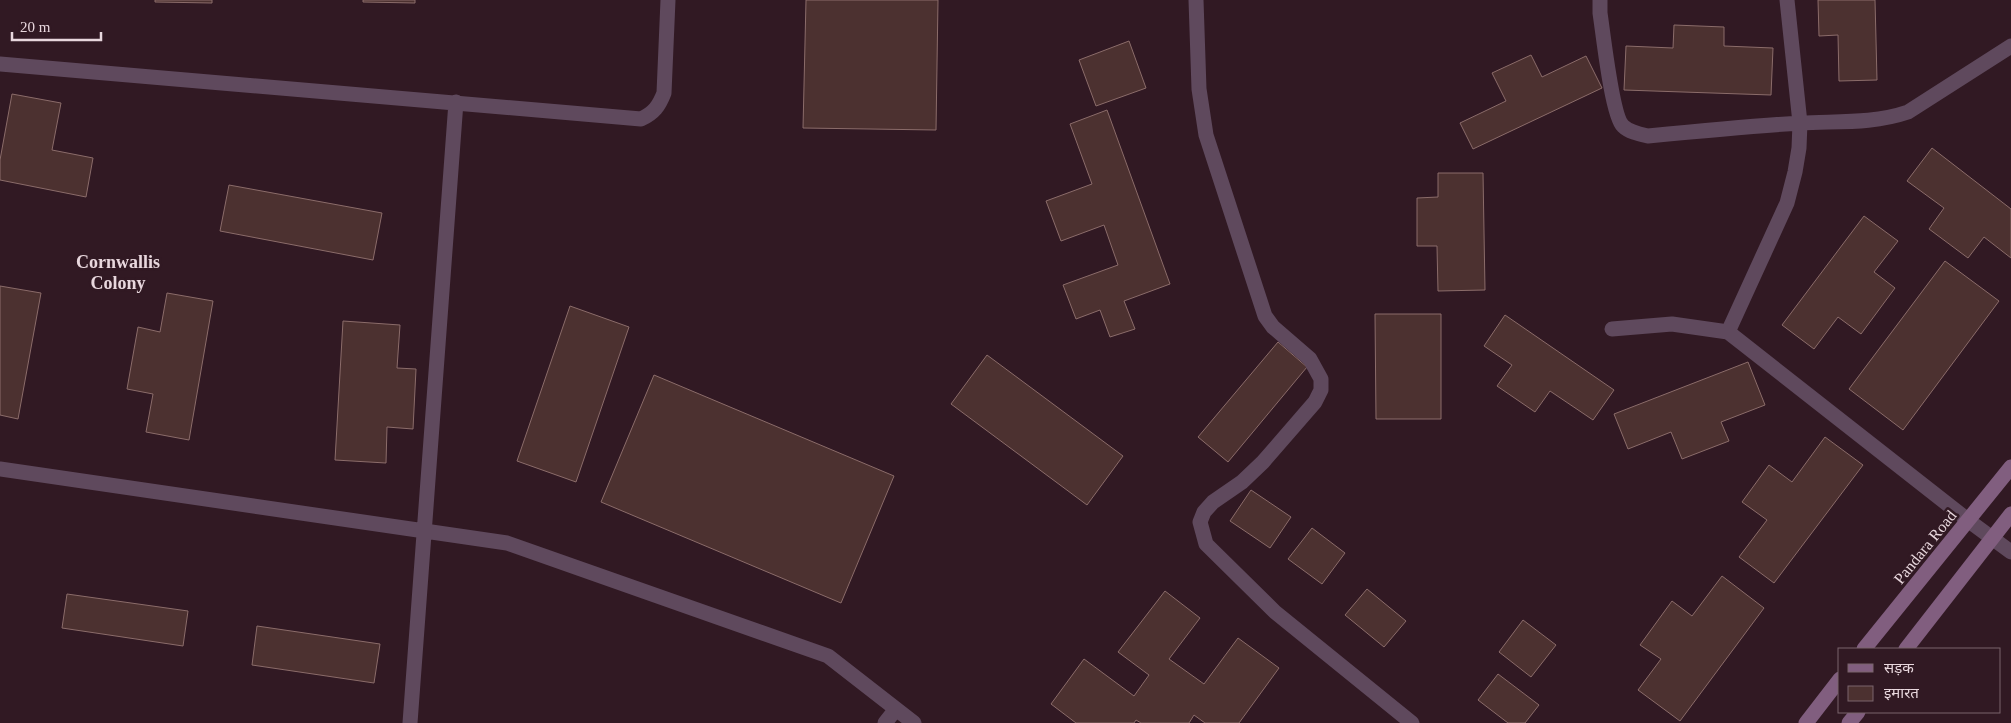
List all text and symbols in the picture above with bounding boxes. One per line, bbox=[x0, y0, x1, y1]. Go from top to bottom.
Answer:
scale bar bbox=[12, 10, 101, 42]
text: 20 m bbox=[20, 19, 51, 35]
district label: Cornwallis Colony bbox=[76, 252, 160, 293]
street label: Pandara Road bbox=[1890, 507, 1960, 587]
legend bbox=[1838, 648, 2001, 713]
text: सड़क bbox=[1884, 660, 1914, 676]
text: इमारत bbox=[1884, 685, 1919, 701]

